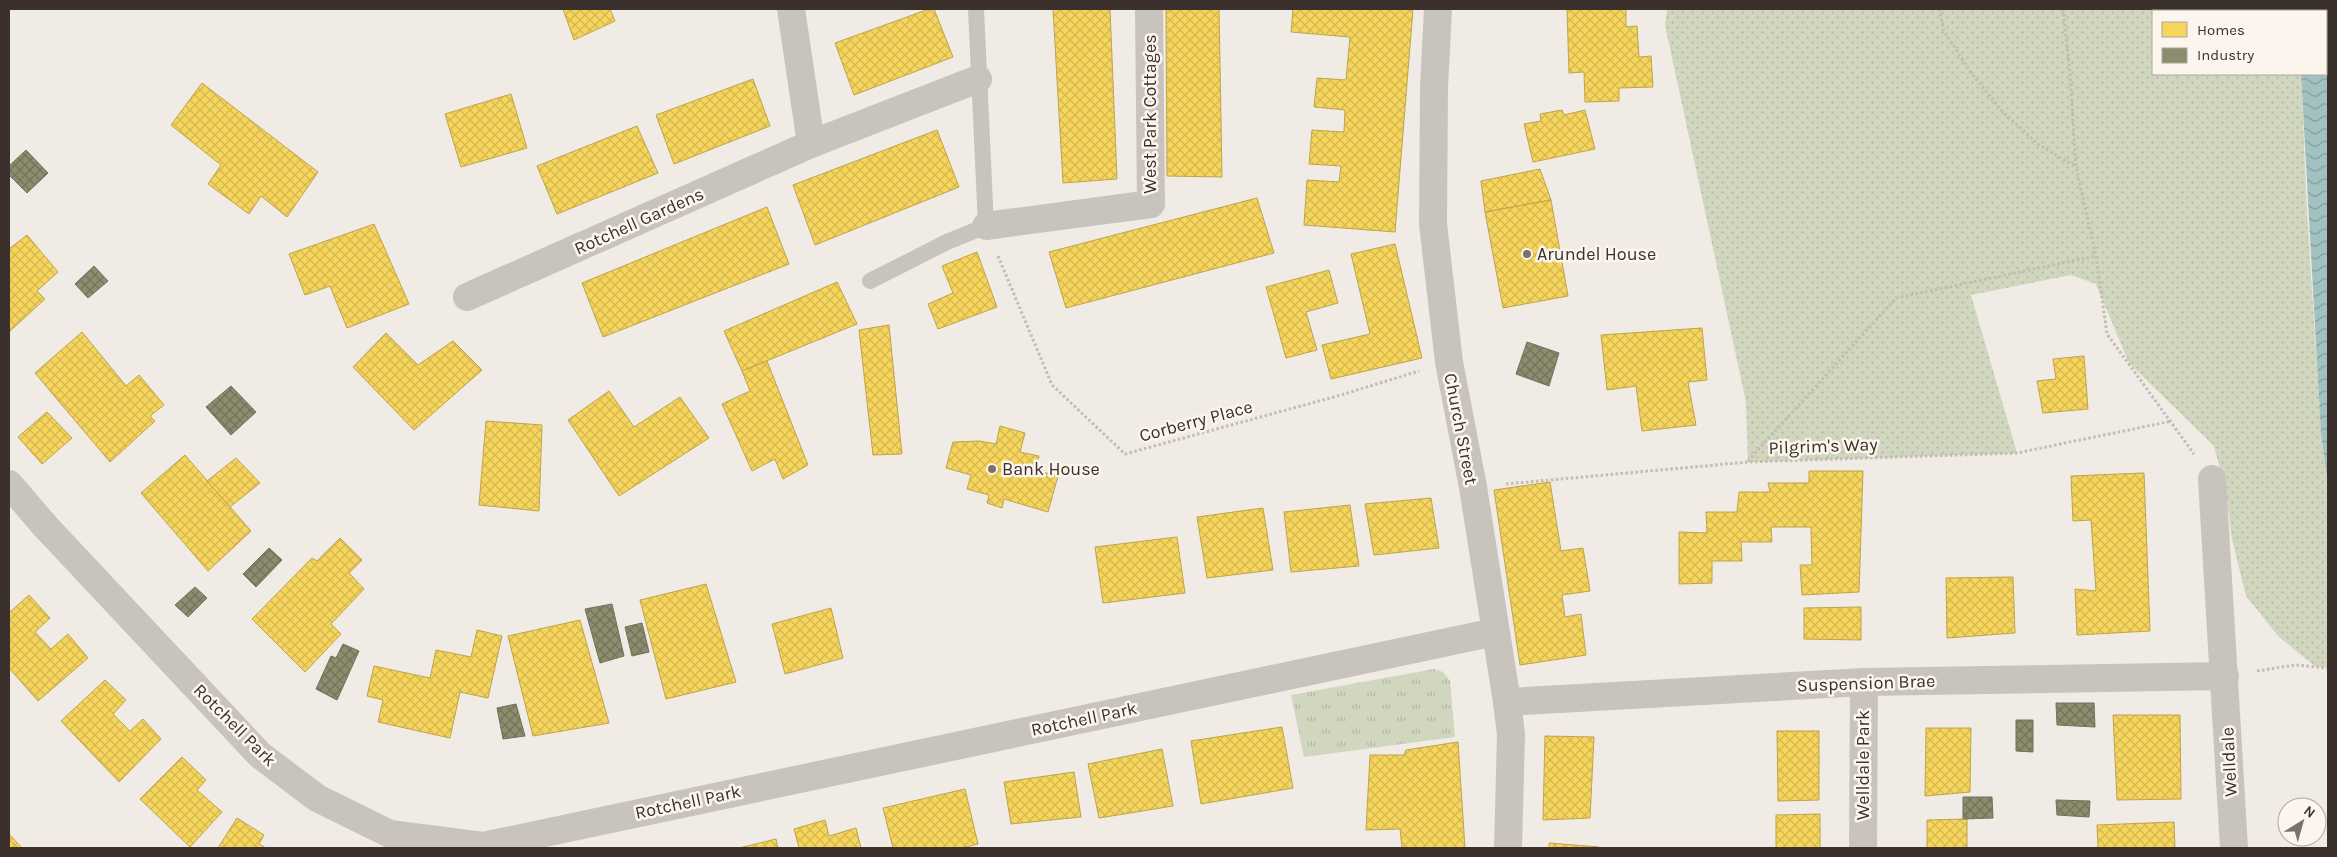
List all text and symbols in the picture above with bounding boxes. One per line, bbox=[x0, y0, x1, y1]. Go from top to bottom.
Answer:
legend bbox=[2152, 10, 2327, 75]
text: Homes bbox=[2197, 21, 2245, 39]
street label: West Park Cottages bbox=[1139, 34, 1161, 194]
text: Industry bbox=[2197, 46, 2254, 64]
street label: Rotchell Gardens bbox=[571, 183, 707, 259]
place label: Arundel House bbox=[1537, 243, 1656, 265]
marker: Arundel House bbox=[1521, 248, 1533, 260]
street label: Church Street bbox=[1439, 371, 1483, 487]
street label: Corberry Place bbox=[1137, 395, 1255, 447]
street label: Pilgrim's Way bbox=[1768, 433, 1879, 459]
place label: Bank House bbox=[1002, 458, 1100, 480]
marker: Bank House bbox=[986, 463, 998, 475]
street label: Suspension Brae bbox=[1796, 670, 1936, 696]
street label: Rotchell Park bbox=[189, 679, 281, 771]
street label: Rotchell Park bbox=[1029, 697, 1139, 741]
street label: Welldale Park bbox=[1852, 710, 1874, 820]
street label: Welldale bbox=[2216, 727, 2242, 797]
street label: Rotchell Park bbox=[633, 780, 743, 824]
north arrow bbox=[2277, 797, 2327, 847]
text: N bbox=[2300, 802, 2319, 822]

